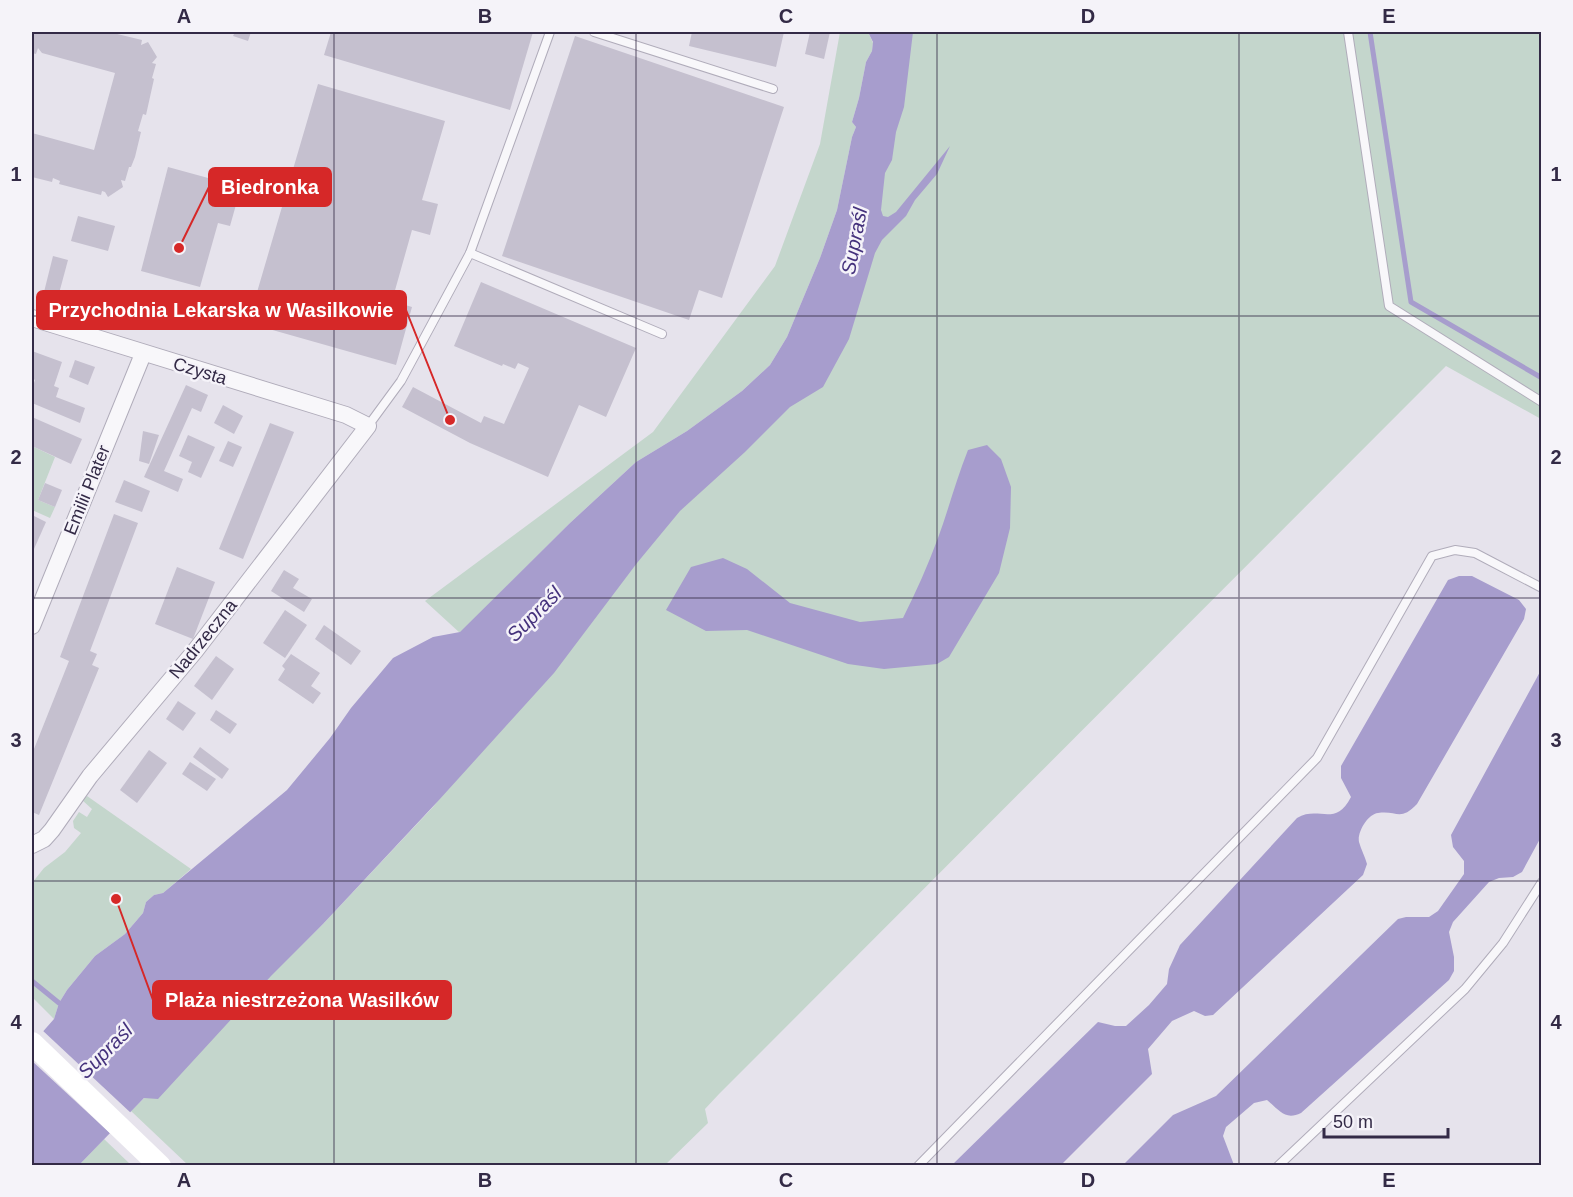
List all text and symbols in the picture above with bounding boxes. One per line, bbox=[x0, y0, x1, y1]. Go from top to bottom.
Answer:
text: A bbox=[177, 5, 191, 27]
text: B bbox=[478, 5, 492, 27]
text: C bbox=[779, 5, 793, 27]
text: D bbox=[1081, 5, 1095, 27]
text: E bbox=[1382, 5, 1396, 27]
text: 1 bbox=[10, 163, 22, 185]
text: 1 bbox=[1550, 163, 1562, 185]
callout: Biedronka bbox=[209, 168, 331, 206]
text: Biedronka bbox=[221, 176, 320, 198]
water label: Supraśl bbox=[837, 205, 871, 276]
callout: Przychodnia Lekarska w Wasilkowie bbox=[37, 291, 406, 329]
text: Przychodnia Lekarska w Wasilkowie bbox=[49, 299, 393, 321]
street label: Czysta bbox=[171, 353, 230, 389]
street label: Emilii Plater bbox=[60, 442, 114, 538]
text: 2 bbox=[10, 446, 22, 468]
text: 2 bbox=[1550, 446, 1562, 468]
water label: Supraśl bbox=[502, 582, 566, 646]
street label: Nadrzeczna bbox=[165, 595, 242, 683]
text: 3 bbox=[10, 729, 22, 751]
text: 3 bbox=[1550, 729, 1562, 751]
callout: Plaża niestrzeżona Wasilków bbox=[153, 981, 451, 1019]
text: Plaża niestrzeżona Wasilków bbox=[165, 989, 439, 1011]
text: 4 bbox=[10, 1011, 22, 1033]
text: 4 bbox=[1550, 1011, 1562, 1033]
water label: Supraśl bbox=[73, 1019, 137, 1083]
scale bar bbox=[1324, 1101, 1448, 1139]
text: 50 m bbox=[1333, 1112, 1373, 1132]
text: A bbox=[177, 1169, 191, 1191]
text: B bbox=[478, 1169, 492, 1191]
text: C bbox=[779, 1169, 793, 1191]
text: D bbox=[1081, 1169, 1095, 1191]
text: E bbox=[1382, 1169, 1396, 1191]

